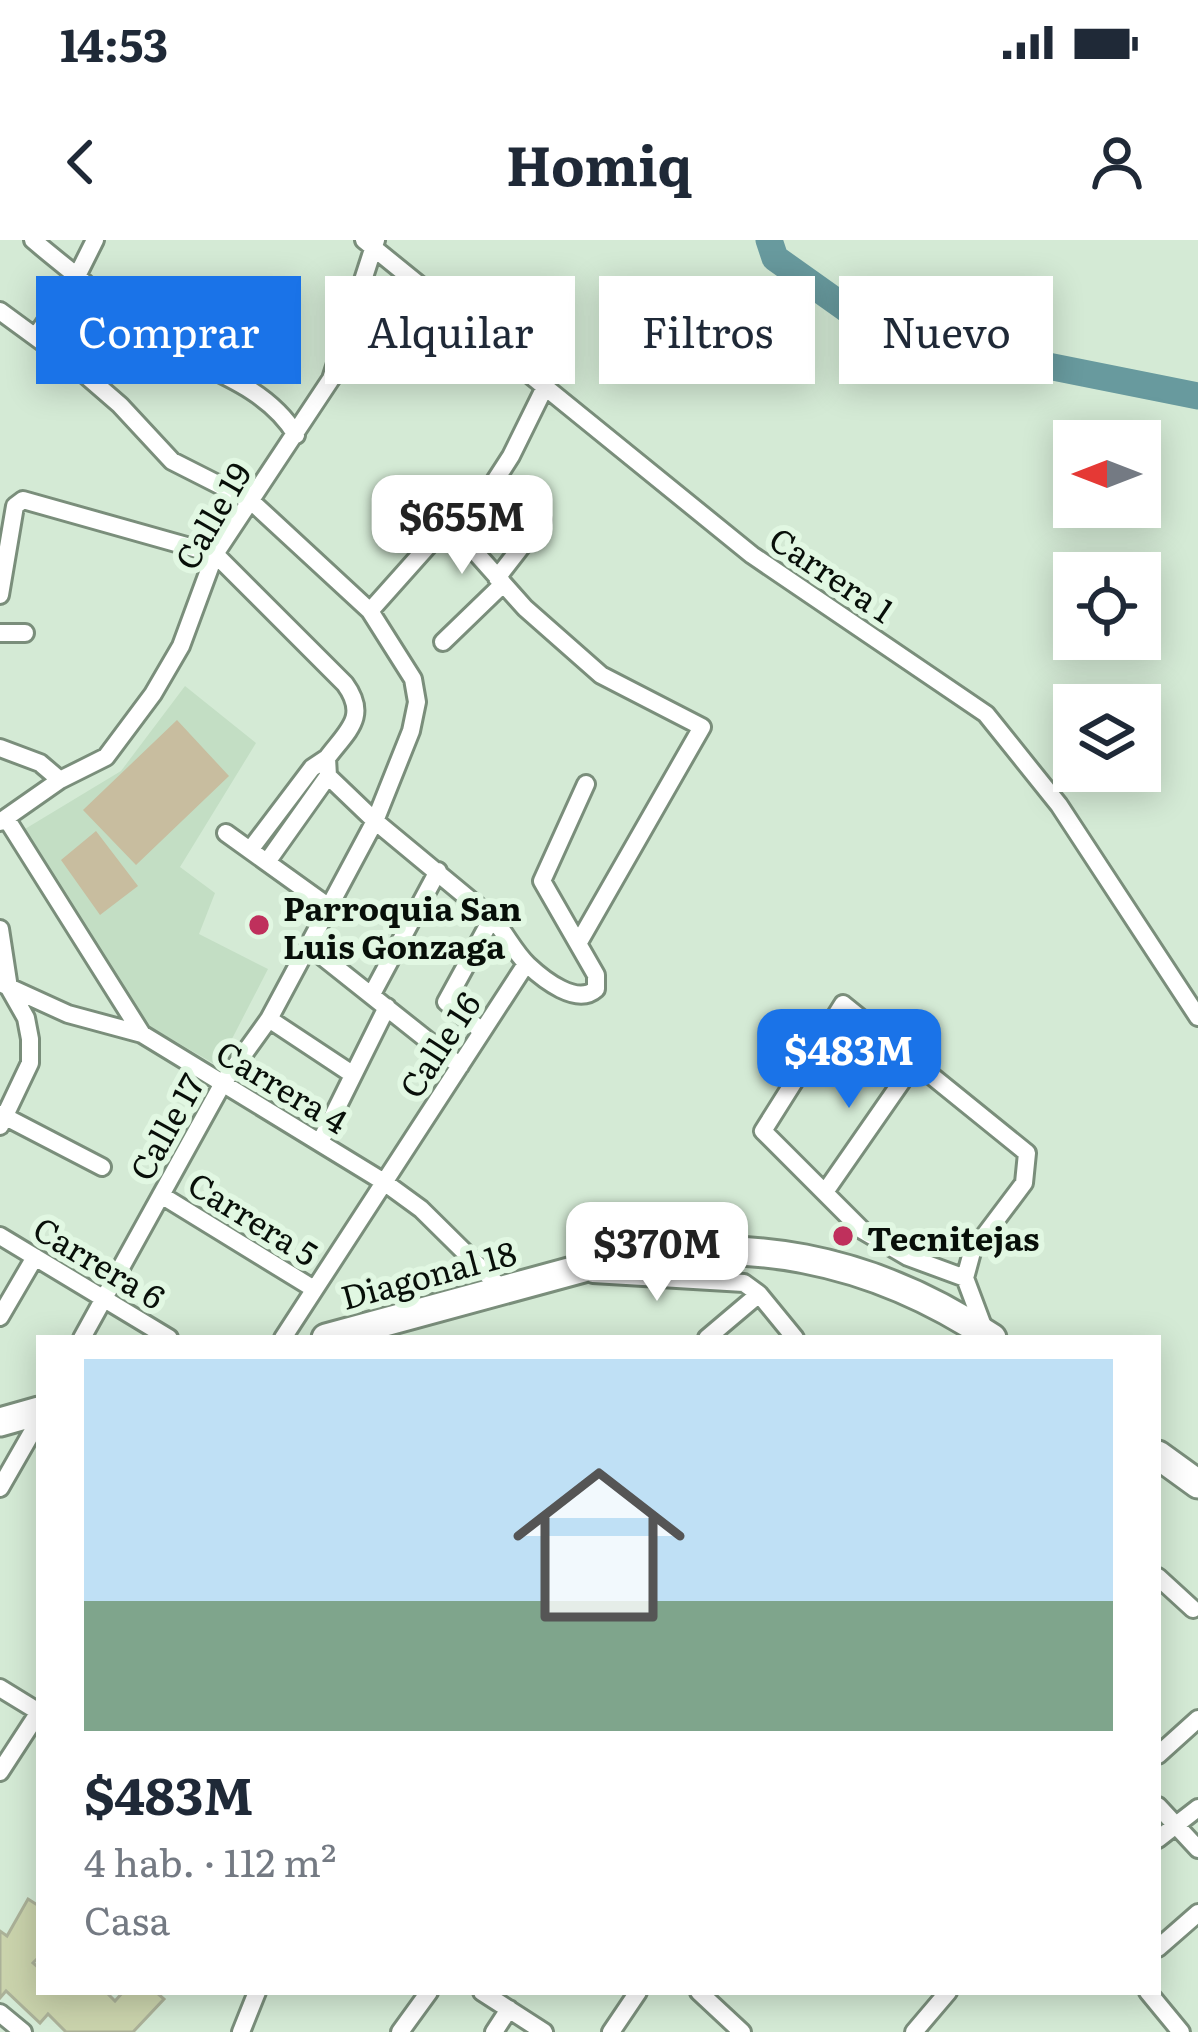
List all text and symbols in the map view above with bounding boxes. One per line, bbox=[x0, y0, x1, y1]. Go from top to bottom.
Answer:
text: 14:53 bbox=[60, 9, 168, 76]
text: Homiq bbox=[506, 122, 692, 203]
icon: back bbox=[48, 129, 114, 195]
icon: person bbox=[1084, 129, 1150, 195]
chip: Comprar bbox=[36, 276, 301, 384]
chip: Alquilar bbox=[325, 276, 575, 384]
chip: Filtros bbox=[599, 276, 815, 384]
chip: Nuevo bbox=[839, 276, 1053, 384]
north arrow bbox=[1053, 420, 1161, 528]
map controls bbox=[1053, 420, 1161, 792]
street label: Calle 19 bbox=[161, 452, 261, 578]
pin: $655M bbox=[378, 475, 546, 577]
text: $655M bbox=[399, 485, 525, 543]
street label: Carrera 1 bbox=[761, 513, 905, 633]
button: locate bbox=[1053, 552, 1161, 660]
button: layers bbox=[1053, 684, 1161, 792]
place label: Parroquia San Luis Gonzaga bbox=[283, 882, 522, 969]
marker: Parroquia San Luis Gonzaga bbox=[246, 912, 272, 938]
street label: Calle 16 bbox=[386, 982, 490, 1106]
pin: $483M bbox=[765, 1009, 933, 1111]
text: $483M bbox=[784, 1019, 914, 1077]
street label: Carrera 4 bbox=[208, 1026, 358, 1144]
street label: Calle 17 bbox=[116, 1064, 214, 1188]
street label: Carrera 5 bbox=[180, 1158, 328, 1276]
pin: $370M bbox=[573, 1202, 741, 1304]
street label: Carrera 6 bbox=[25, 1203, 175, 1319]
text: $370M bbox=[593, 1212, 721, 1270]
place label: Tecnitejas bbox=[867, 1212, 1040, 1261]
marker: Tecnitejas bbox=[830, 1223, 856, 1249]
street label: Diagonal 18 bbox=[335, 1226, 521, 1320]
icon: home bbox=[491, 1437, 707, 1653]
text: $483M bbox=[84, 1755, 254, 1831]
text: 4 hab. · 112 m² bbox=[84, 1831, 336, 1889]
text: Casa bbox=[84, 1889, 170, 1947]

